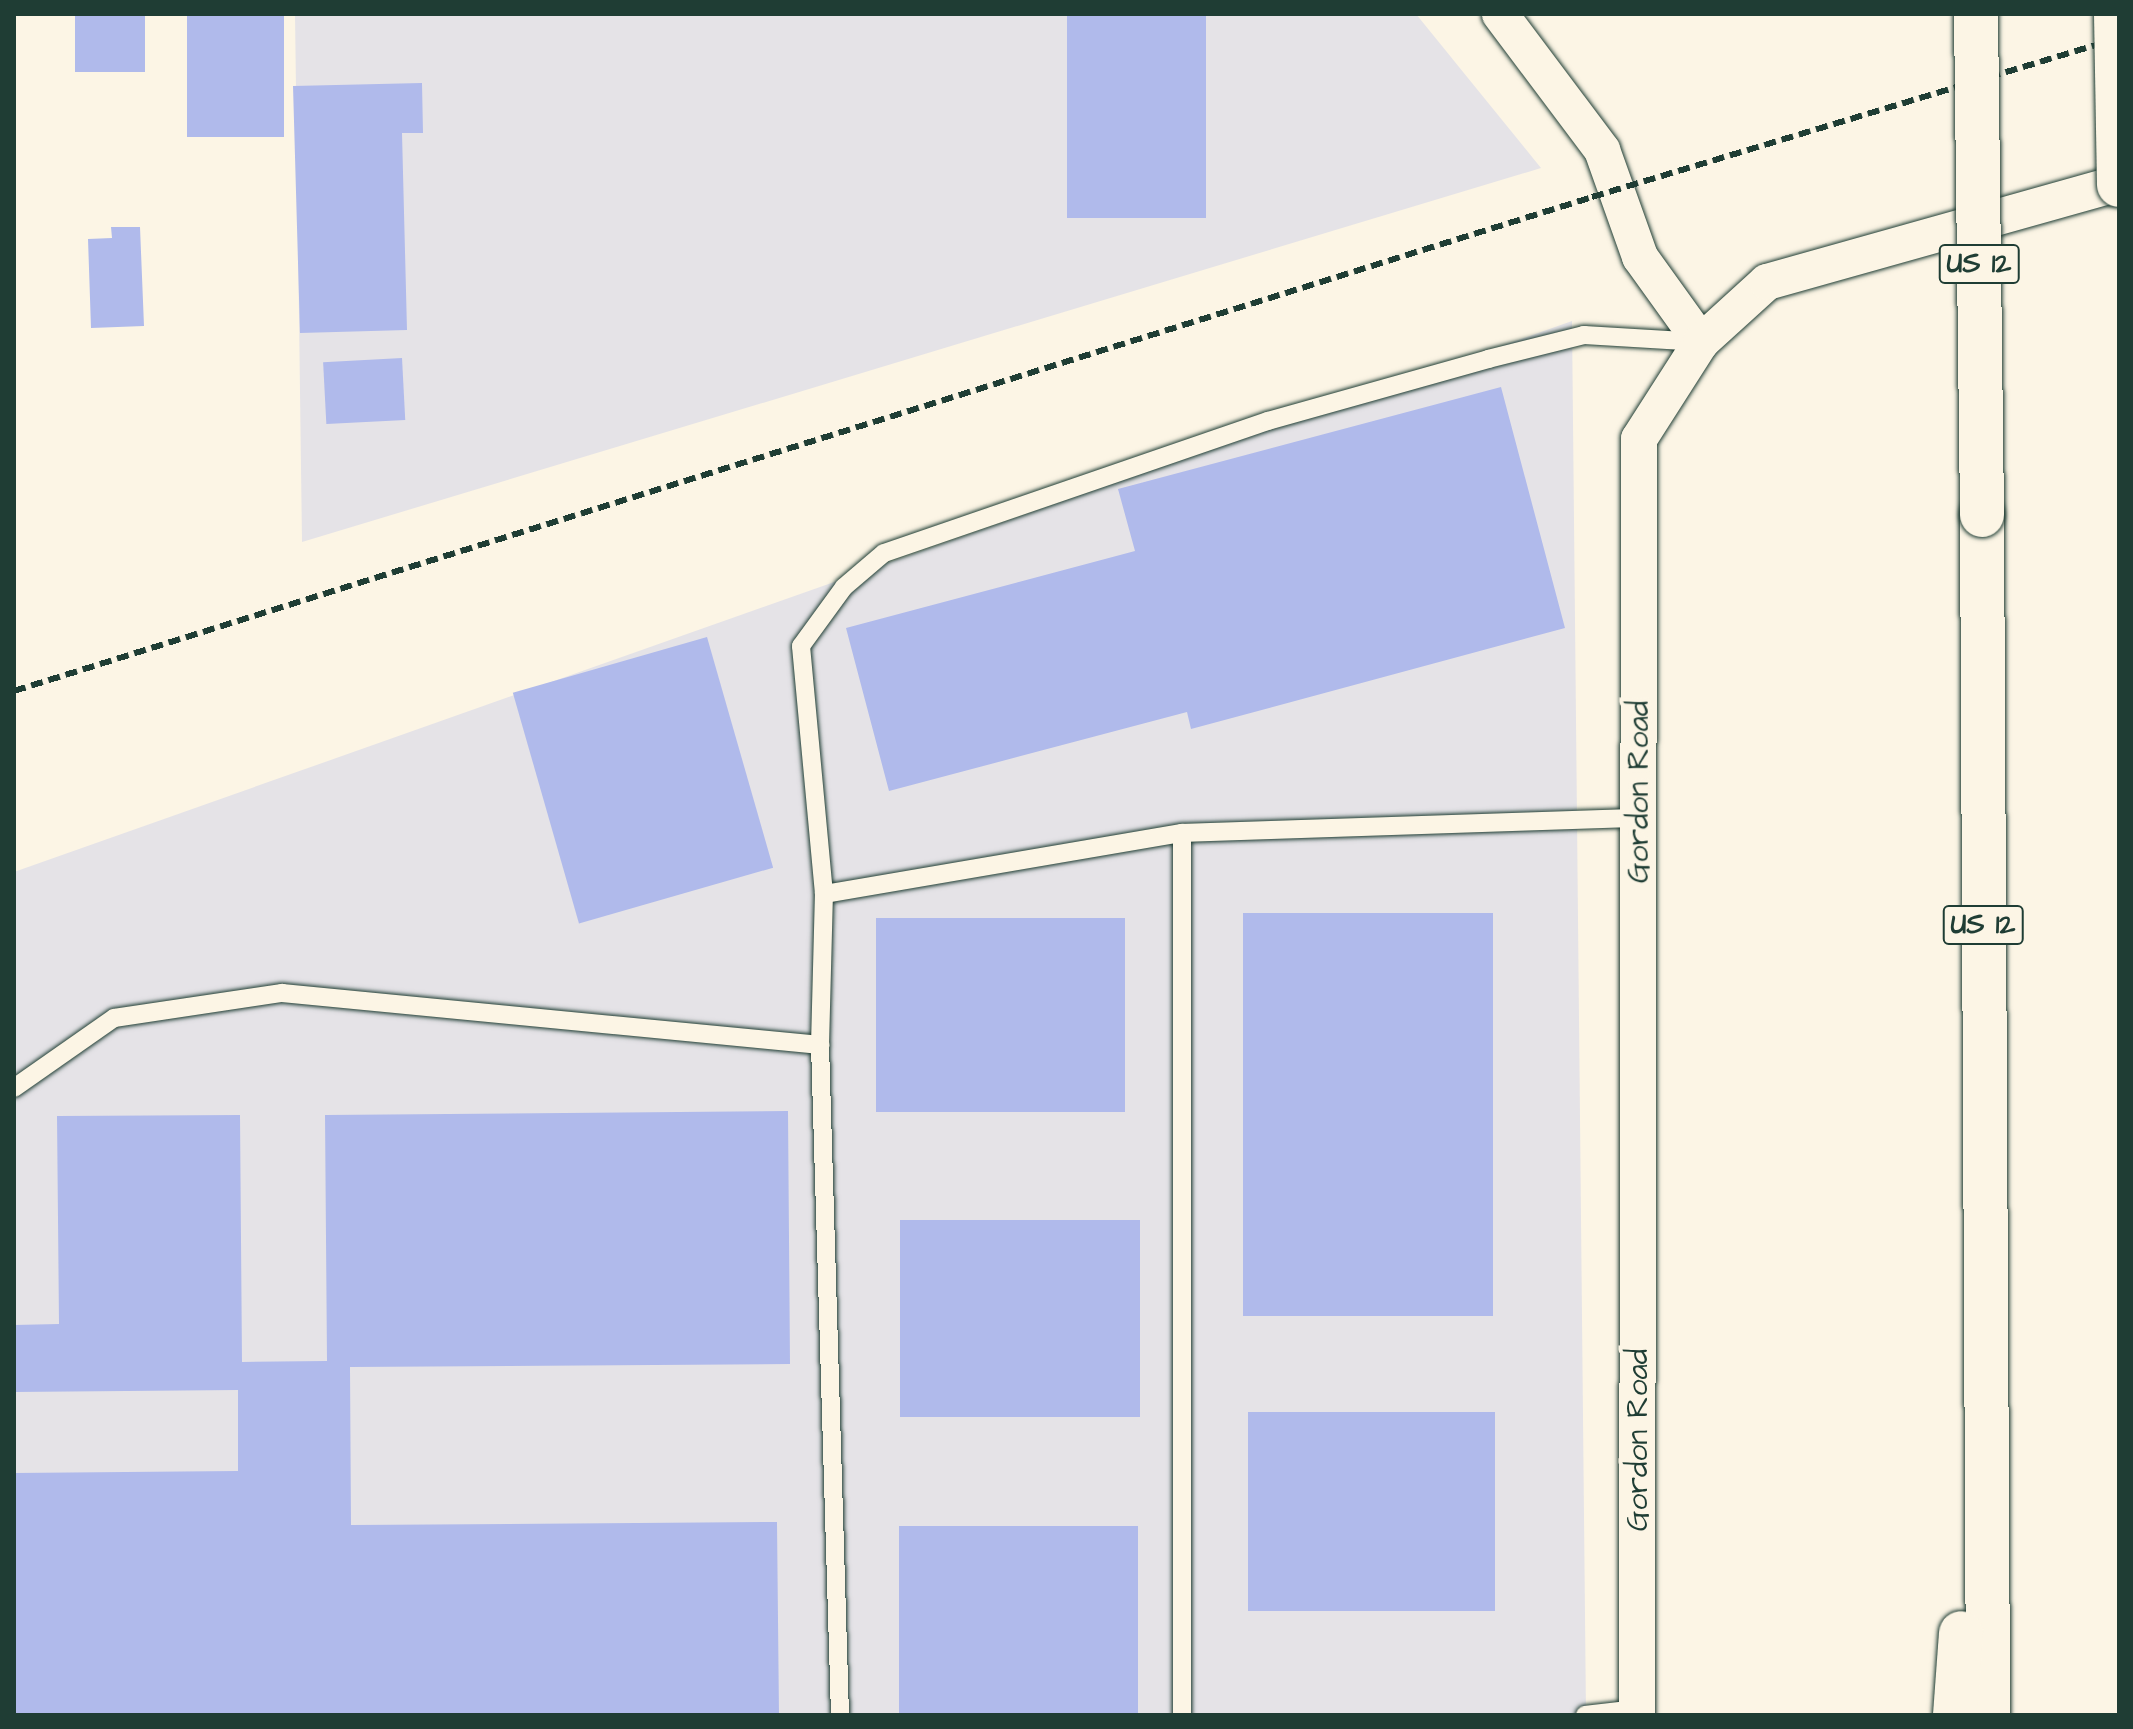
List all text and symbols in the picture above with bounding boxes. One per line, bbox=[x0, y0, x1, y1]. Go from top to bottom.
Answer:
road number: US 12 bbox=[1937, 240, 2021, 288]
street label: Gordon Road bbox=[1621, 701, 1657, 883]
road number: US 12 bbox=[1941, 901, 2025, 949]
street label: Gordon Road bbox=[1620, 1349, 1656, 1531]

